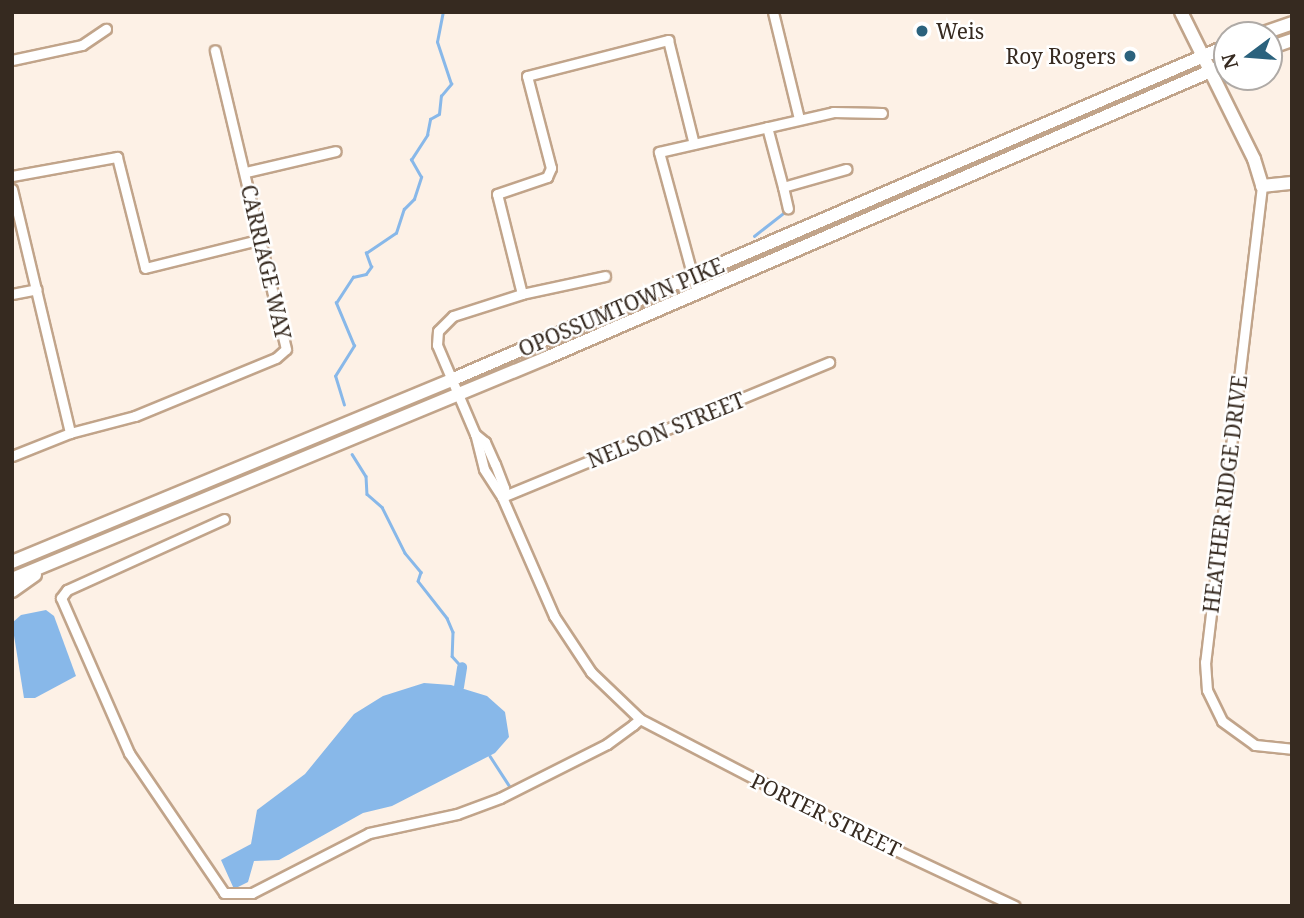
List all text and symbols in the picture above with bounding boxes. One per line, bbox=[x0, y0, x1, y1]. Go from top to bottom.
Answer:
place label: Weis bbox=[936, 18, 984, 44]
north arrow bbox=[1213, 21, 1283, 91]
marker: Weis bbox=[914, 23, 930, 39]
place label: Roy Rogers bbox=[1005, 43, 1116, 69]
marker: Roy Rogers bbox=[1122, 48, 1138, 64]
text: N bbox=[1215, 50, 1244, 72]
street label: CARRIAGE WAY bbox=[236, 182, 296, 342]
street label: OPOSSUMTOWN PIKE bbox=[514, 252, 728, 362]
street label: HEATHER RIDGE DRIVE bbox=[1198, 374, 1252, 614]
street label: NELSON STREET bbox=[584, 387, 748, 473]
street label: PORTER STREET bbox=[747, 768, 905, 862]

